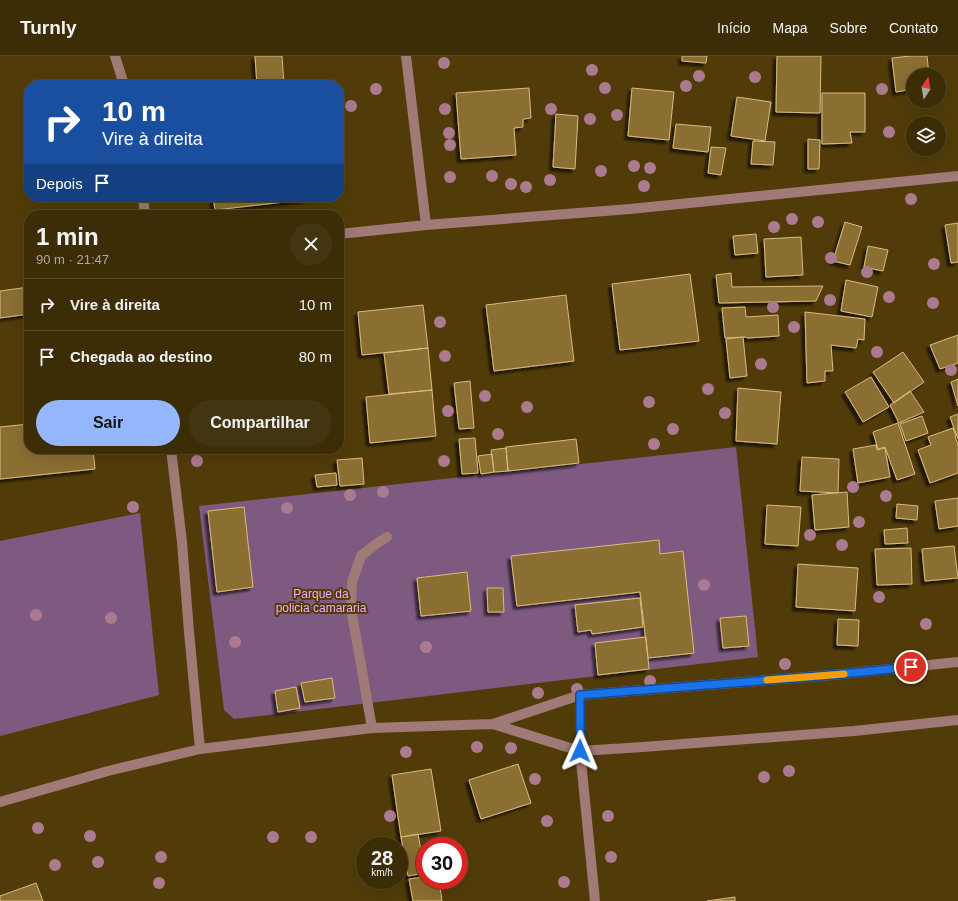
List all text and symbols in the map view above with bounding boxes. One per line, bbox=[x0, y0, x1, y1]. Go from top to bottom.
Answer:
text: Turnly bbox=[20, 17, 77, 38]
text: Início bbox=[717, 20, 751, 36]
text: Mapa bbox=[773, 20, 808, 36]
text: Sobre bbox=[830, 20, 867, 36]
text: Contato bbox=[889, 20, 938, 36]
north arrow bbox=[906, 68, 946, 108]
map controls bbox=[906, 68, 946, 156]
icon: right bbox=[36, 96, 88, 148]
text: 10 m bbox=[102, 96, 166, 127]
button: layers bbox=[906, 116, 946, 156]
text: Vire à direita bbox=[102, 129, 203, 149]
icon: arrive bbox=[91, 172, 113, 194]
text: Depois bbox=[36, 175, 83, 192]
text: 1 min bbox=[36, 223, 99, 250]
button: close bbox=[290, 223, 332, 265]
text: 90 m · 21:47 bbox=[36, 252, 109, 267]
icon: right bbox=[36, 294, 58, 316]
text: Vire à direita bbox=[70, 296, 160, 313]
text: 10 m bbox=[299, 296, 332, 313]
icon: arrive bbox=[36, 346, 58, 368]
text: Chegada ao destino bbox=[70, 348, 213, 365]
text: 80 m bbox=[299, 348, 332, 365]
button: Sair bbox=[36, 400, 180, 446]
button: Compartilhar bbox=[188, 400, 332, 446]
park label: Parque da policia camararia bbox=[276, 587, 367, 615]
pin bbox=[894, 650, 928, 684]
icon: arrive bbox=[900, 656, 922, 678]
position arrow bbox=[559, 730, 601, 772]
speed limit sign: 30 bbox=[416, 837, 468, 889]
text: 28 bbox=[371, 847, 393, 869]
text: km/h bbox=[371, 867, 393, 878]

